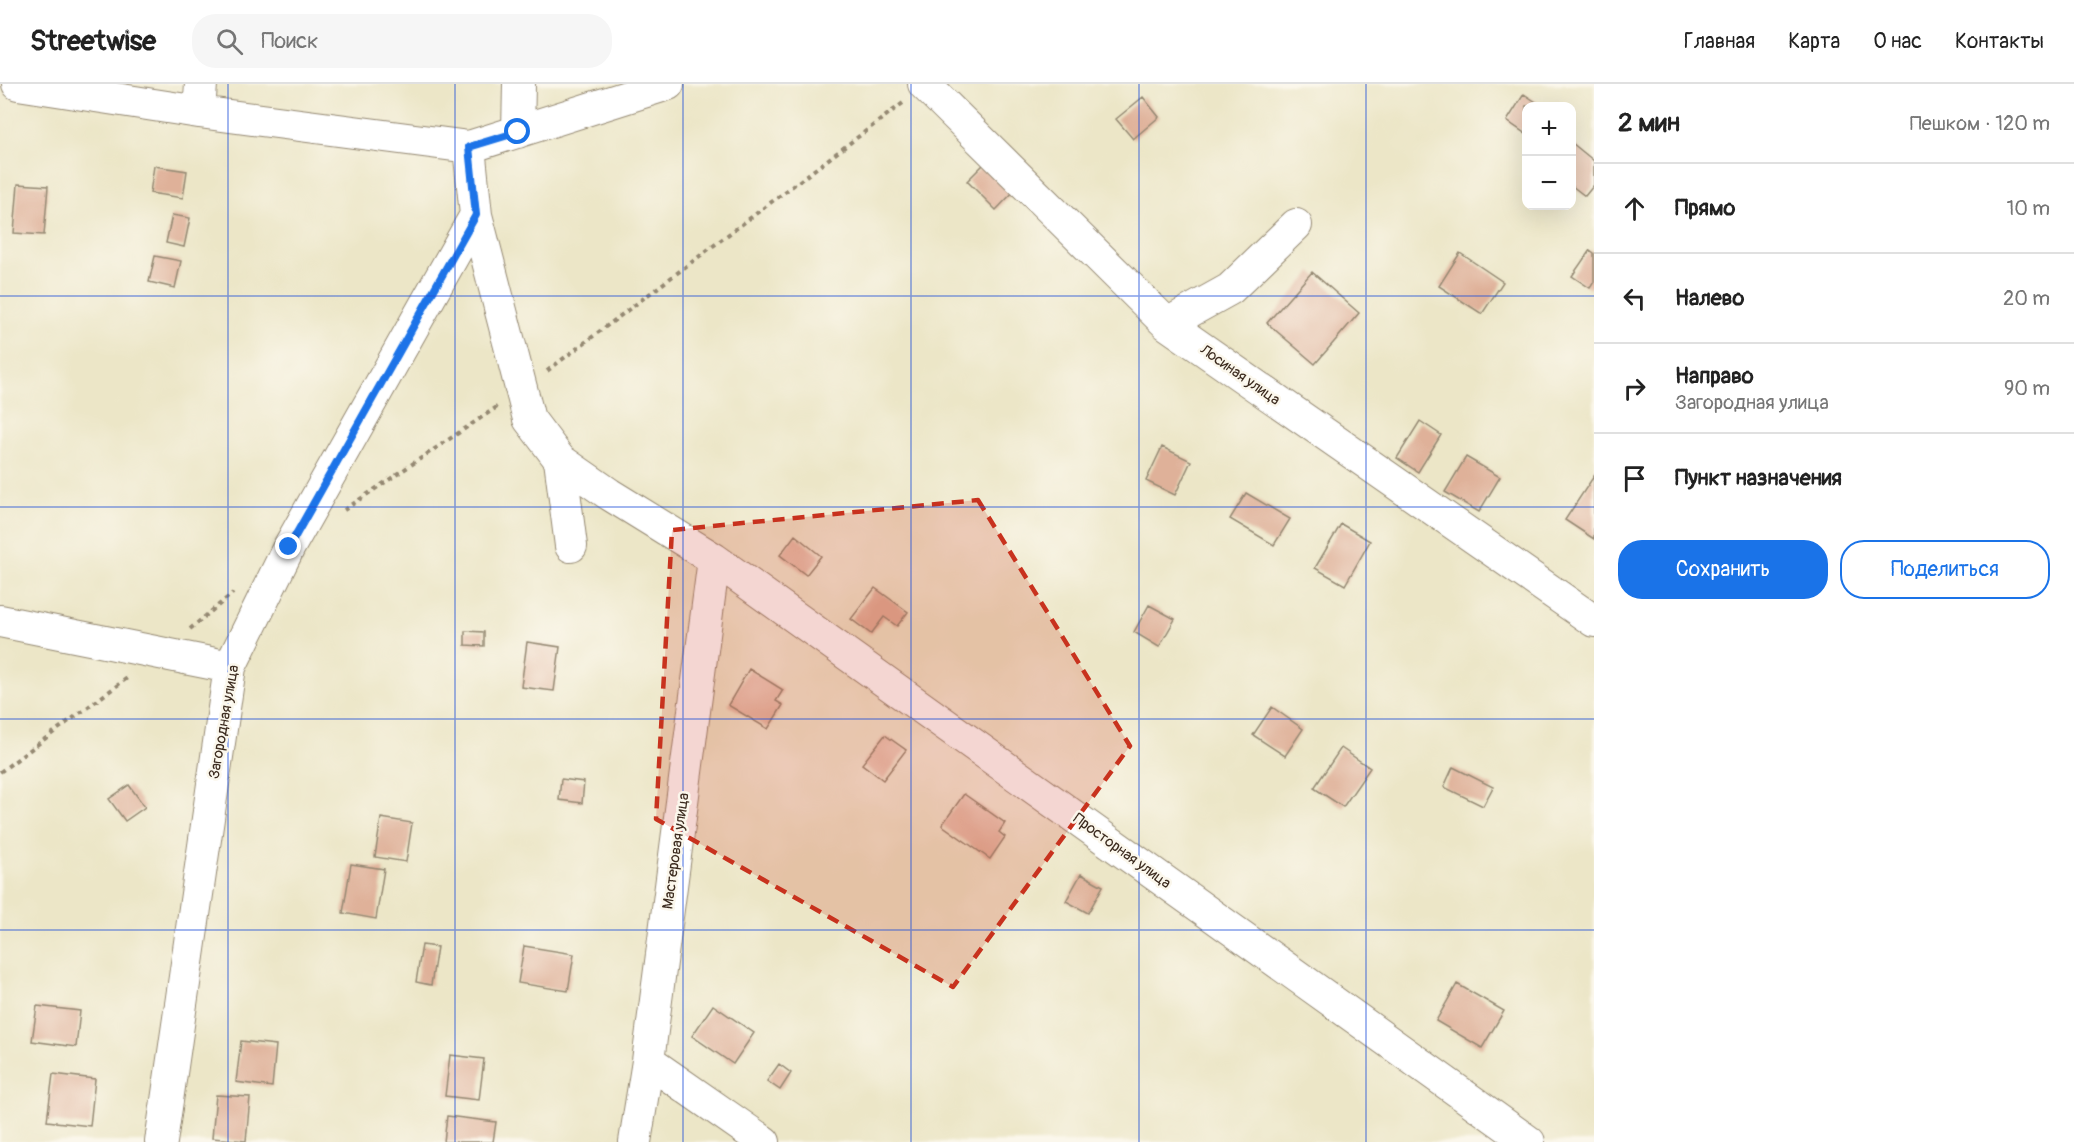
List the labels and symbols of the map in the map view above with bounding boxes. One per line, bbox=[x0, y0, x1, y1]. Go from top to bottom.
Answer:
route start bbox=[504, 118, 530, 144]
street label: Лосиная улица bbox=[1195, 340, 1284, 410]
route end bbox=[275, 533, 301, 559]
street label: Загородная улица bbox=[205, 664, 243, 780]
street label: Мастеровая улица bbox=[658, 792, 694, 910]
street label: Просторная улица bbox=[1069, 809, 1175, 893]

